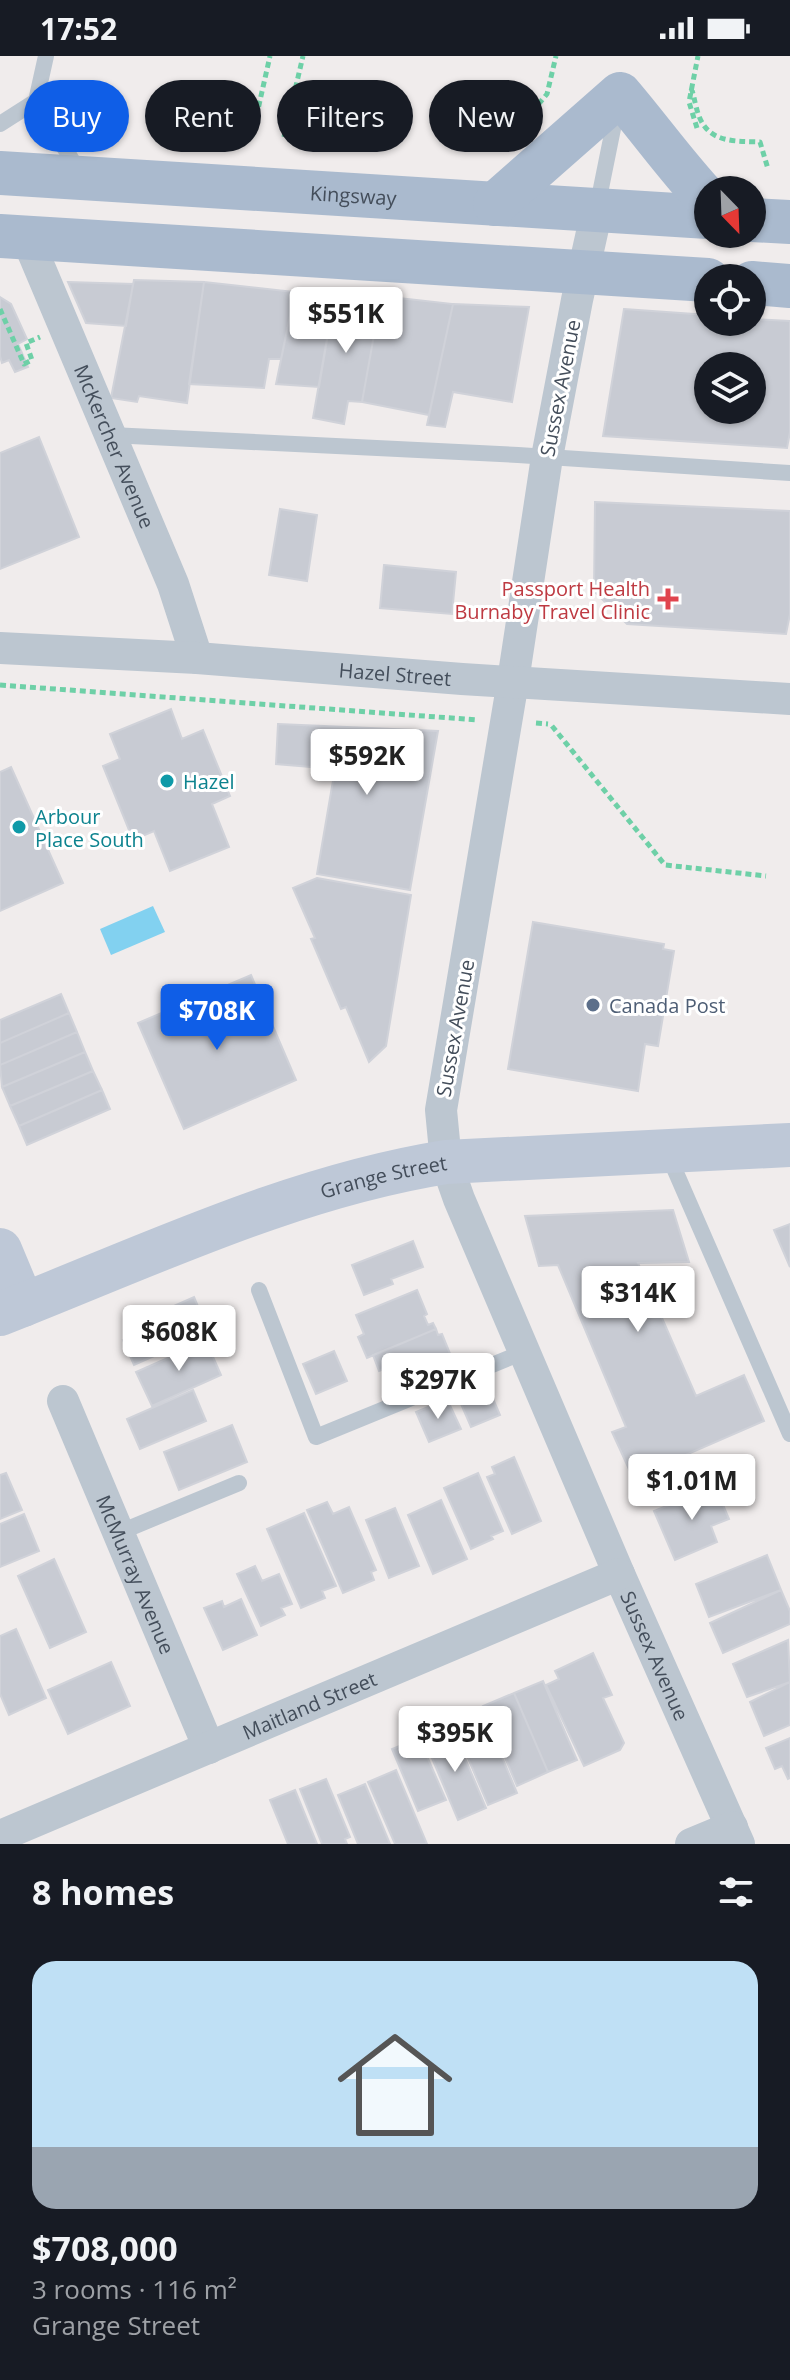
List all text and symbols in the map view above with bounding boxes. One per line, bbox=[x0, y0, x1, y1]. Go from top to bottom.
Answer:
text: 17:52 bbox=[40, 8, 117, 49]
chip: Buy bbox=[24, 80, 129, 152]
chip: Rent bbox=[145, 80, 261, 152]
chip: Filters bbox=[277, 80, 413, 152]
chip: New bbox=[429, 80, 543, 152]
north arrow bbox=[694, 176, 766, 248]
map controls bbox=[694, 176, 766, 424]
street label: Kingsway bbox=[309, 179, 398, 211]
button: locate bbox=[694, 264, 766, 336]
pin: $551K bbox=[290, 287, 402, 355]
text: $551K bbox=[308, 295, 384, 331]
street label: Sussex Avenue bbox=[534, 317, 586, 459]
button: layers bbox=[694, 352, 766, 424]
street label: McKercher Avenue bbox=[68, 360, 161, 532]
place label: Passport Health Burnaby Travel Clinic bbox=[454, 575, 650, 625]
marker: Passport Health Burnaby Travel Clinic bbox=[657, 588, 679, 610]
street label: Hazel Street bbox=[338, 656, 452, 692]
pin: $592K bbox=[311, 729, 423, 797]
text: $592K bbox=[329, 737, 405, 773]
place label: Hazel bbox=[183, 768, 235, 795]
marker: Hazel bbox=[158, 772, 176, 790]
place label: Arbour Place South bbox=[35, 803, 144, 853]
marker: Arbour Place South bbox=[10, 818, 28, 836]
street label: Sussex Avenue bbox=[430, 957, 480, 1099]
pin: $708K bbox=[161, 984, 273, 1052]
text: $708K bbox=[179, 992, 255, 1028]
place label: Canada Post bbox=[609, 992, 725, 1019]
marker: Canada Post bbox=[584, 996, 602, 1014]
street label: Grange Street bbox=[317, 1149, 449, 1204]
pin: $314K bbox=[582, 1266, 694, 1334]
text: $314K bbox=[600, 1274, 676, 1310]
pin: $608K bbox=[123, 1305, 235, 1373]
text: $608K bbox=[141, 1313, 217, 1349]
pin: $297K bbox=[382, 1353, 494, 1421]
text: $297K bbox=[400, 1361, 476, 1397]
pin: $1.01M bbox=[627, 1454, 757, 1522]
text: $1.01M bbox=[646, 1462, 738, 1498]
street label: McMurray Avenue bbox=[90, 1491, 181, 1658]
street label: Sussex Avenue bbox=[615, 1587, 696, 1724]
street label: Maitland Street bbox=[238, 1665, 381, 1745]
pin: $395K bbox=[399, 1706, 511, 1774]
text: $395K bbox=[417, 1714, 493, 1750]
text: 8 homes bbox=[32, 1869, 174, 1915]
icon: filters bbox=[714, 1870, 758, 1914]
icon: home bbox=[323, 2013, 467, 2157]
text: $708,000 bbox=[32, 2225, 178, 2271]
text: 3 rooms · 116 m² bbox=[32, 2271, 237, 2307]
text: Grange Street bbox=[32, 2307, 200, 2343]

